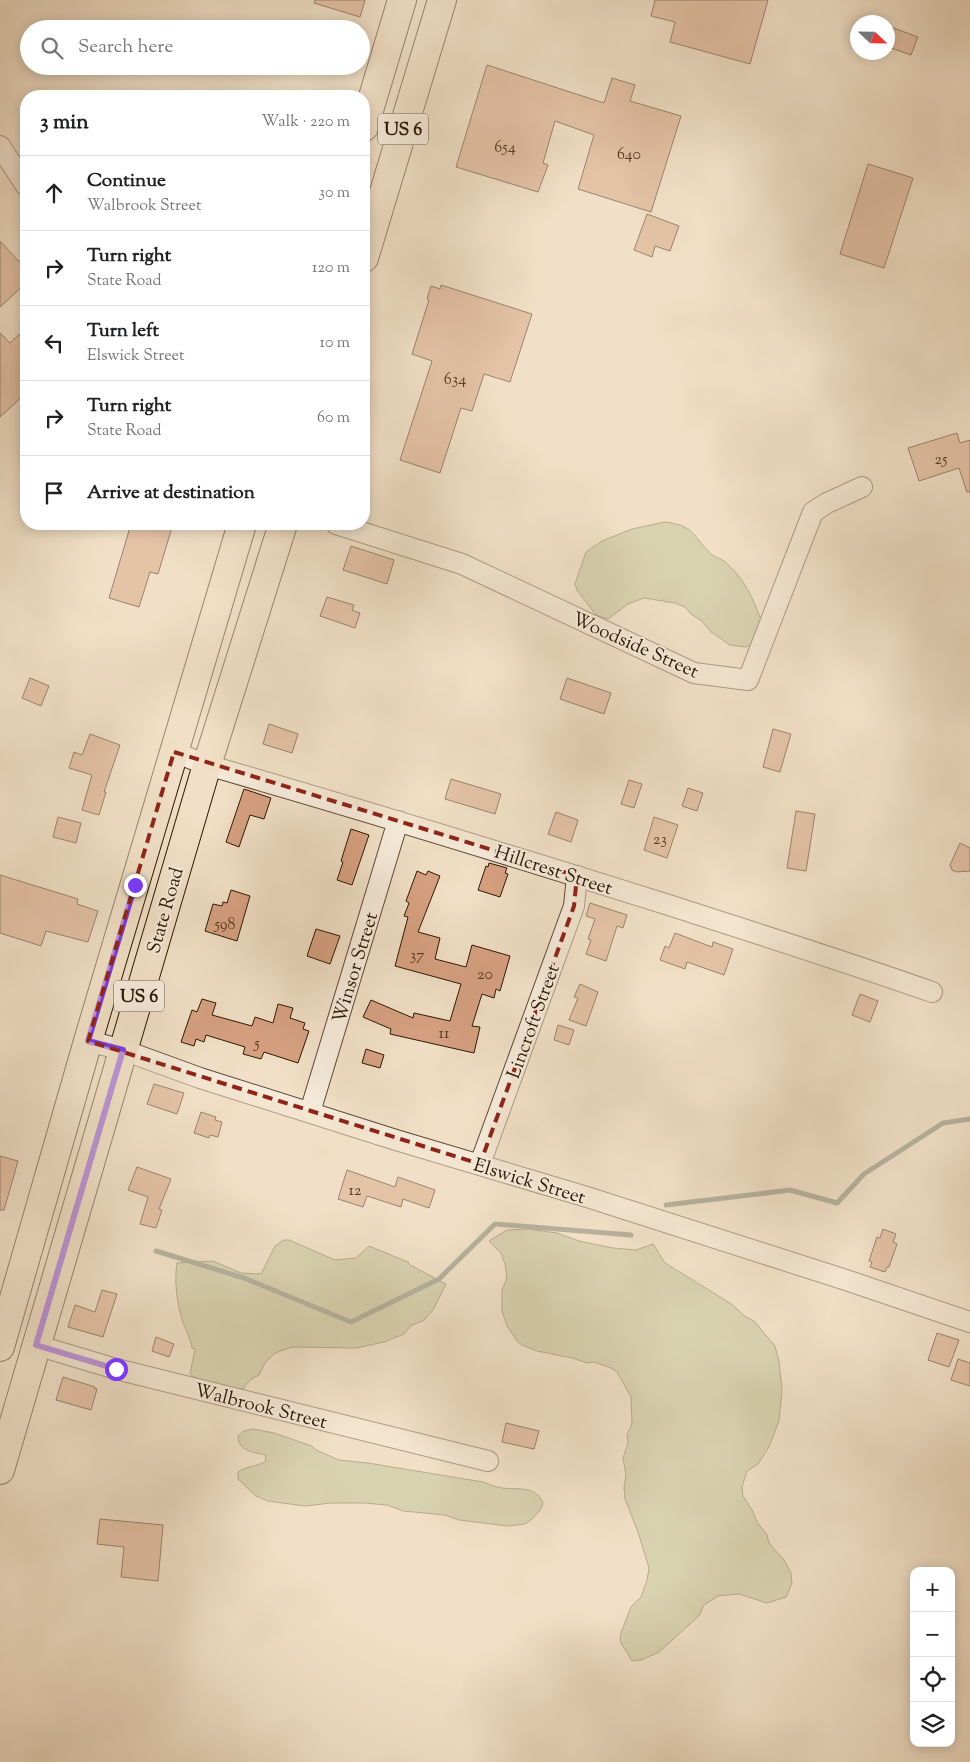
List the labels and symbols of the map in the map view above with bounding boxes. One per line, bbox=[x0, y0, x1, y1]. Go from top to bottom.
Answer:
north arrow bbox=[850, 15, 895, 60]
road number: US 6 bbox=[378, 114, 428, 144]
house number: 654 bbox=[494, 137, 516, 160]
house number: 640 bbox=[617, 144, 641, 167]
house number: 634 bbox=[444, 369, 466, 392]
house number: 25 bbox=[935, 449, 948, 472]
street label: Woodside Street bbox=[567, 606, 703, 686]
house number: 23 bbox=[653, 829, 667, 852]
street label: Hillcrest Street bbox=[491, 840, 616, 903]
street label: State Road bbox=[141, 864, 192, 957]
route end bbox=[124, 874, 147, 897]
street label: Winsor Street bbox=[327, 908, 386, 1027]
house number: 598 bbox=[213, 914, 236, 937]
house number: 37 bbox=[410, 945, 424, 968]
street label: Lincroft Street bbox=[501, 960, 568, 1083]
house number: 20 bbox=[477, 964, 493, 987]
road number: US 6 bbox=[114, 980, 164, 1011]
house number: 11 bbox=[439, 1023, 450, 1046]
house number: 5 bbox=[253, 1033, 260, 1056]
street label: Elswick Street bbox=[470, 1153, 589, 1212]
house number: 12 bbox=[349, 1180, 362, 1203]
route start bbox=[105, 1358, 128, 1381]
street label: Walbrook Street bbox=[191, 1378, 330, 1437]

